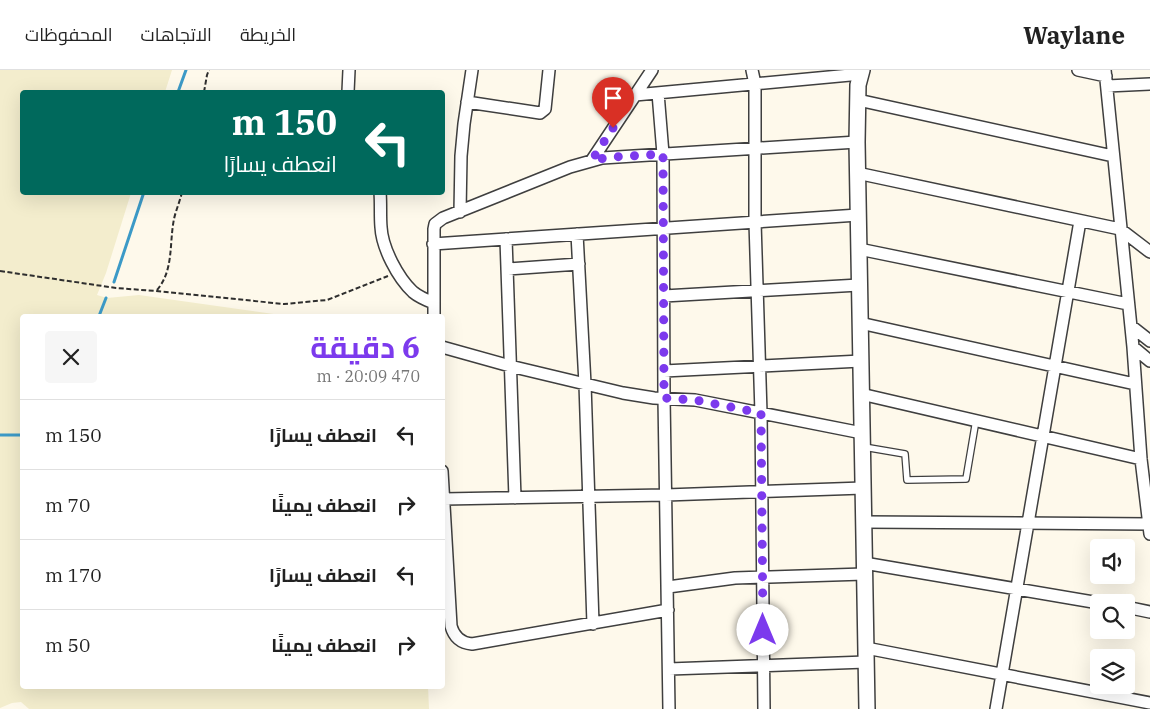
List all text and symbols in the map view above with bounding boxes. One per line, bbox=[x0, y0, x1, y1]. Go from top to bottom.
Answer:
text: Waylane bbox=[1023, 19, 1125, 51]
text: المحفوظات bbox=[25, 23, 113, 46]
text: الاتجاهات bbox=[141, 23, 212, 46]
text: الخريطة bbox=[240, 23, 296, 46]
pin bbox=[592, 77, 634, 128]
icon: arrive bbox=[599, 84, 627, 112]
text: 150 m bbox=[232, 99, 337, 145]
icon: left bbox=[355, 110, 420, 175]
text: انعطف يسارًا bbox=[223, 149, 337, 178]
text: 6 دقيقة bbox=[310, 327, 420, 366]
button: close bbox=[45, 331, 97, 383]
text: 470 m · 20:09 bbox=[317, 366, 420, 386]
icon: left bbox=[392, 421, 420, 449]
text: 150 m bbox=[45, 423, 102, 447]
text: انعطف يسارًا bbox=[269, 423, 377, 447]
icon: right bbox=[392, 491, 420, 519]
text: 70 m bbox=[45, 493, 90, 517]
text: انعطف يمينًا bbox=[271, 493, 377, 517]
map controls bbox=[1090, 539, 1135, 694]
button: sound bbox=[1090, 539, 1135, 584]
icon: left bbox=[392, 561, 420, 589]
text: 170 m bbox=[45, 563, 102, 587]
text: انعطف يسارًا bbox=[269, 563, 377, 587]
button: search bbox=[1090, 594, 1135, 639]
position arrow bbox=[736, 603, 788, 655]
icon: right bbox=[392, 631, 420, 659]
text: 50 m bbox=[45, 633, 90, 657]
text: انعطف يمينًا bbox=[271, 633, 377, 657]
button: layers bbox=[1090, 649, 1135, 694]

